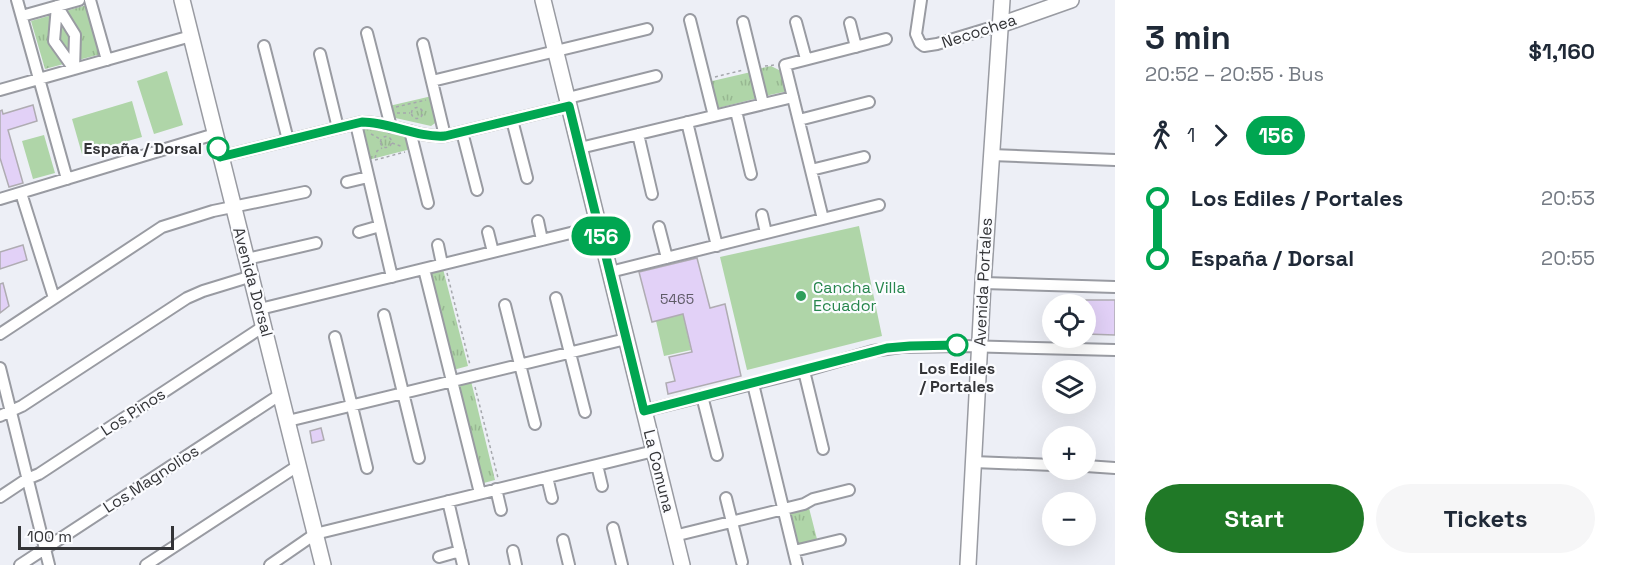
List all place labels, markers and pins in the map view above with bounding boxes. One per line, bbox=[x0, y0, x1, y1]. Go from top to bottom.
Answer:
marker: España / Dorsal bbox=[207, 137, 229, 159]
place label: España / Dorsal bbox=[83, 138, 202, 159]
place label: Cancha Villa Ecuador bbox=[813, 277, 906, 316]
marker: Cancha Villa Ecuador bbox=[794, 289, 808, 303]
marker: Los Ediles / Portales bbox=[946, 334, 968, 356]
place label: Los Ediles / Portales bbox=[919, 358, 995, 397]

